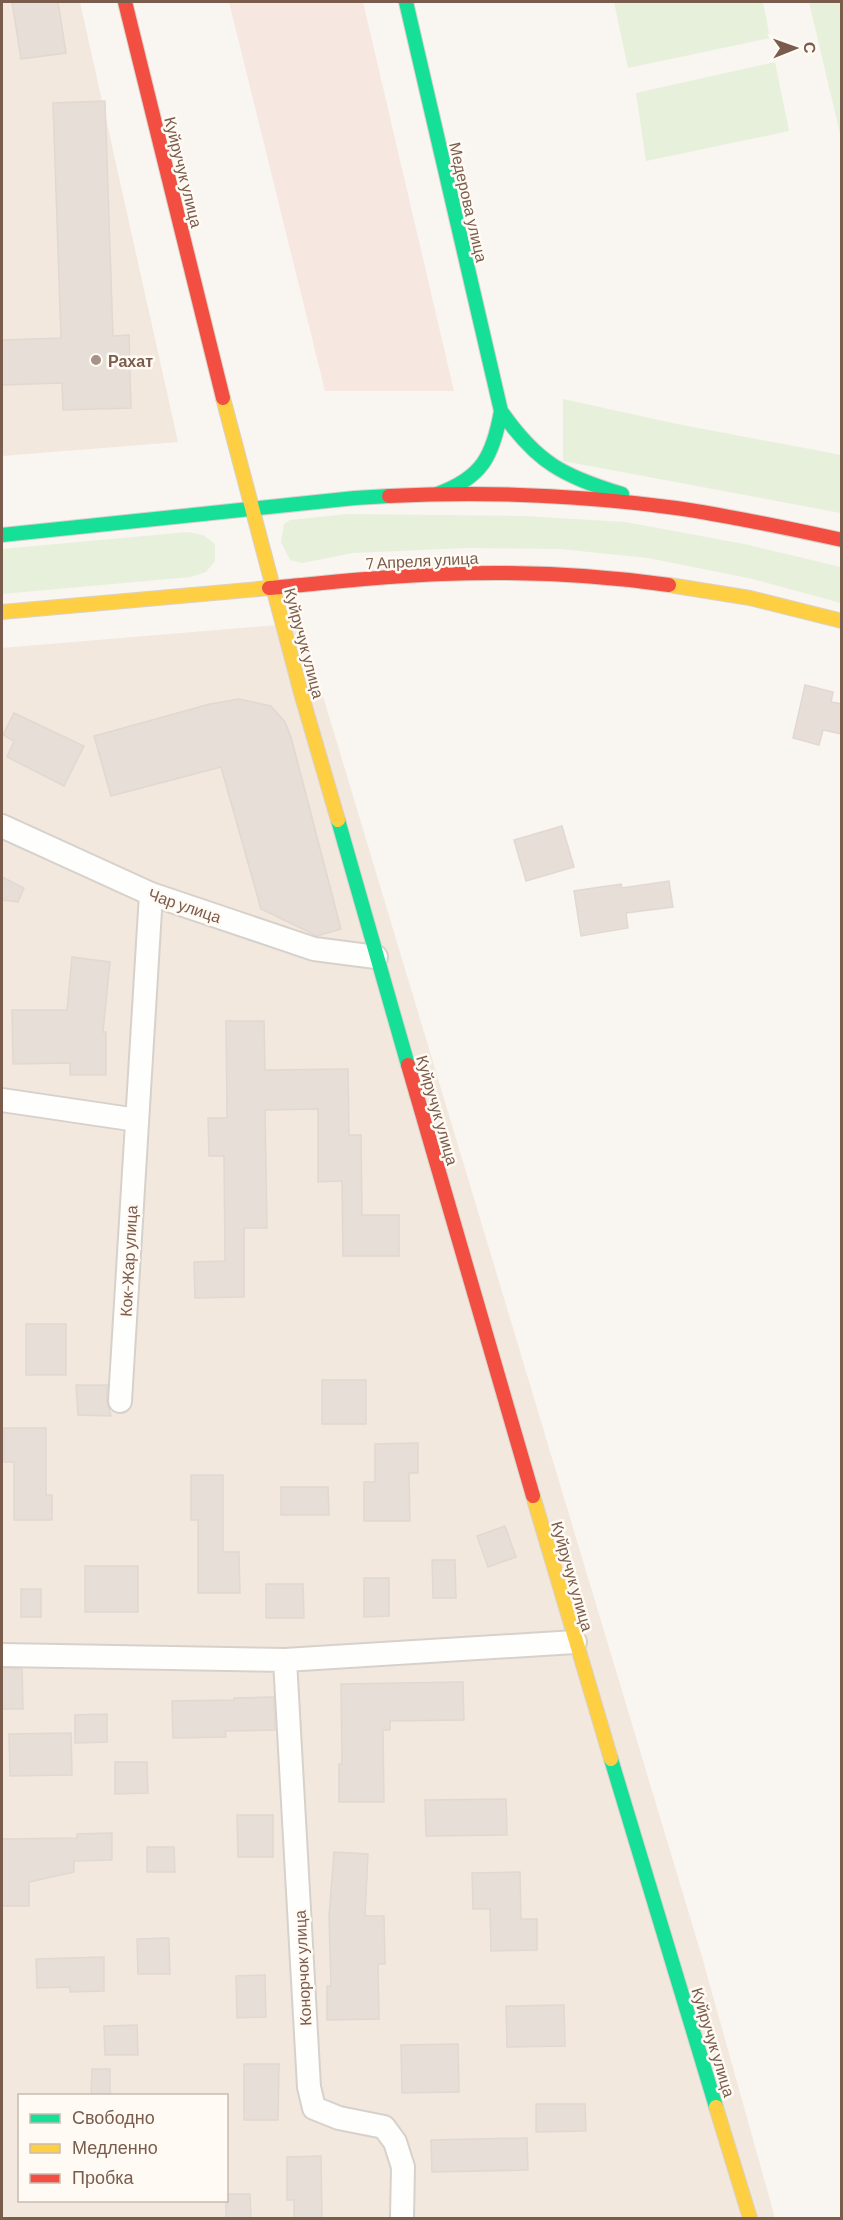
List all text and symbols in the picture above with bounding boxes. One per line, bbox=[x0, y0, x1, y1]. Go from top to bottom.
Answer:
north arrow bbox=[765, 18, 825, 78]
text: С bbox=[801, 42, 820, 54]
street label: Куйручук улица bbox=[161, 115, 207, 229]
street label: Медерова улица bbox=[446, 140, 492, 264]
place label: Рахат bbox=[108, 351, 153, 370]
marker: Рахат bbox=[89, 353, 103, 367]
street label: 7 Апреля улица bbox=[365, 548, 479, 572]
street label: Куйручук улица bbox=[281, 586, 329, 700]
street label: Чар улица bbox=[146, 884, 224, 926]
street label: Куйручук улица bbox=[413, 1053, 463, 1167]
street label: Кок-Жар улица bbox=[116, 1205, 140, 1317]
street label: Куйручук улица bbox=[548, 1519, 598, 1633]
street label: Конорчок улица bbox=[289, 1910, 315, 2026]
street label: Куйручук улица bbox=[688, 1985, 740, 2099]
legend bbox=[18, 2094, 228, 2202]
text: Свободно bbox=[72, 2106, 155, 2128]
text: Медленно bbox=[72, 2136, 158, 2158]
text: Пробка bbox=[72, 2166, 135, 2188]

